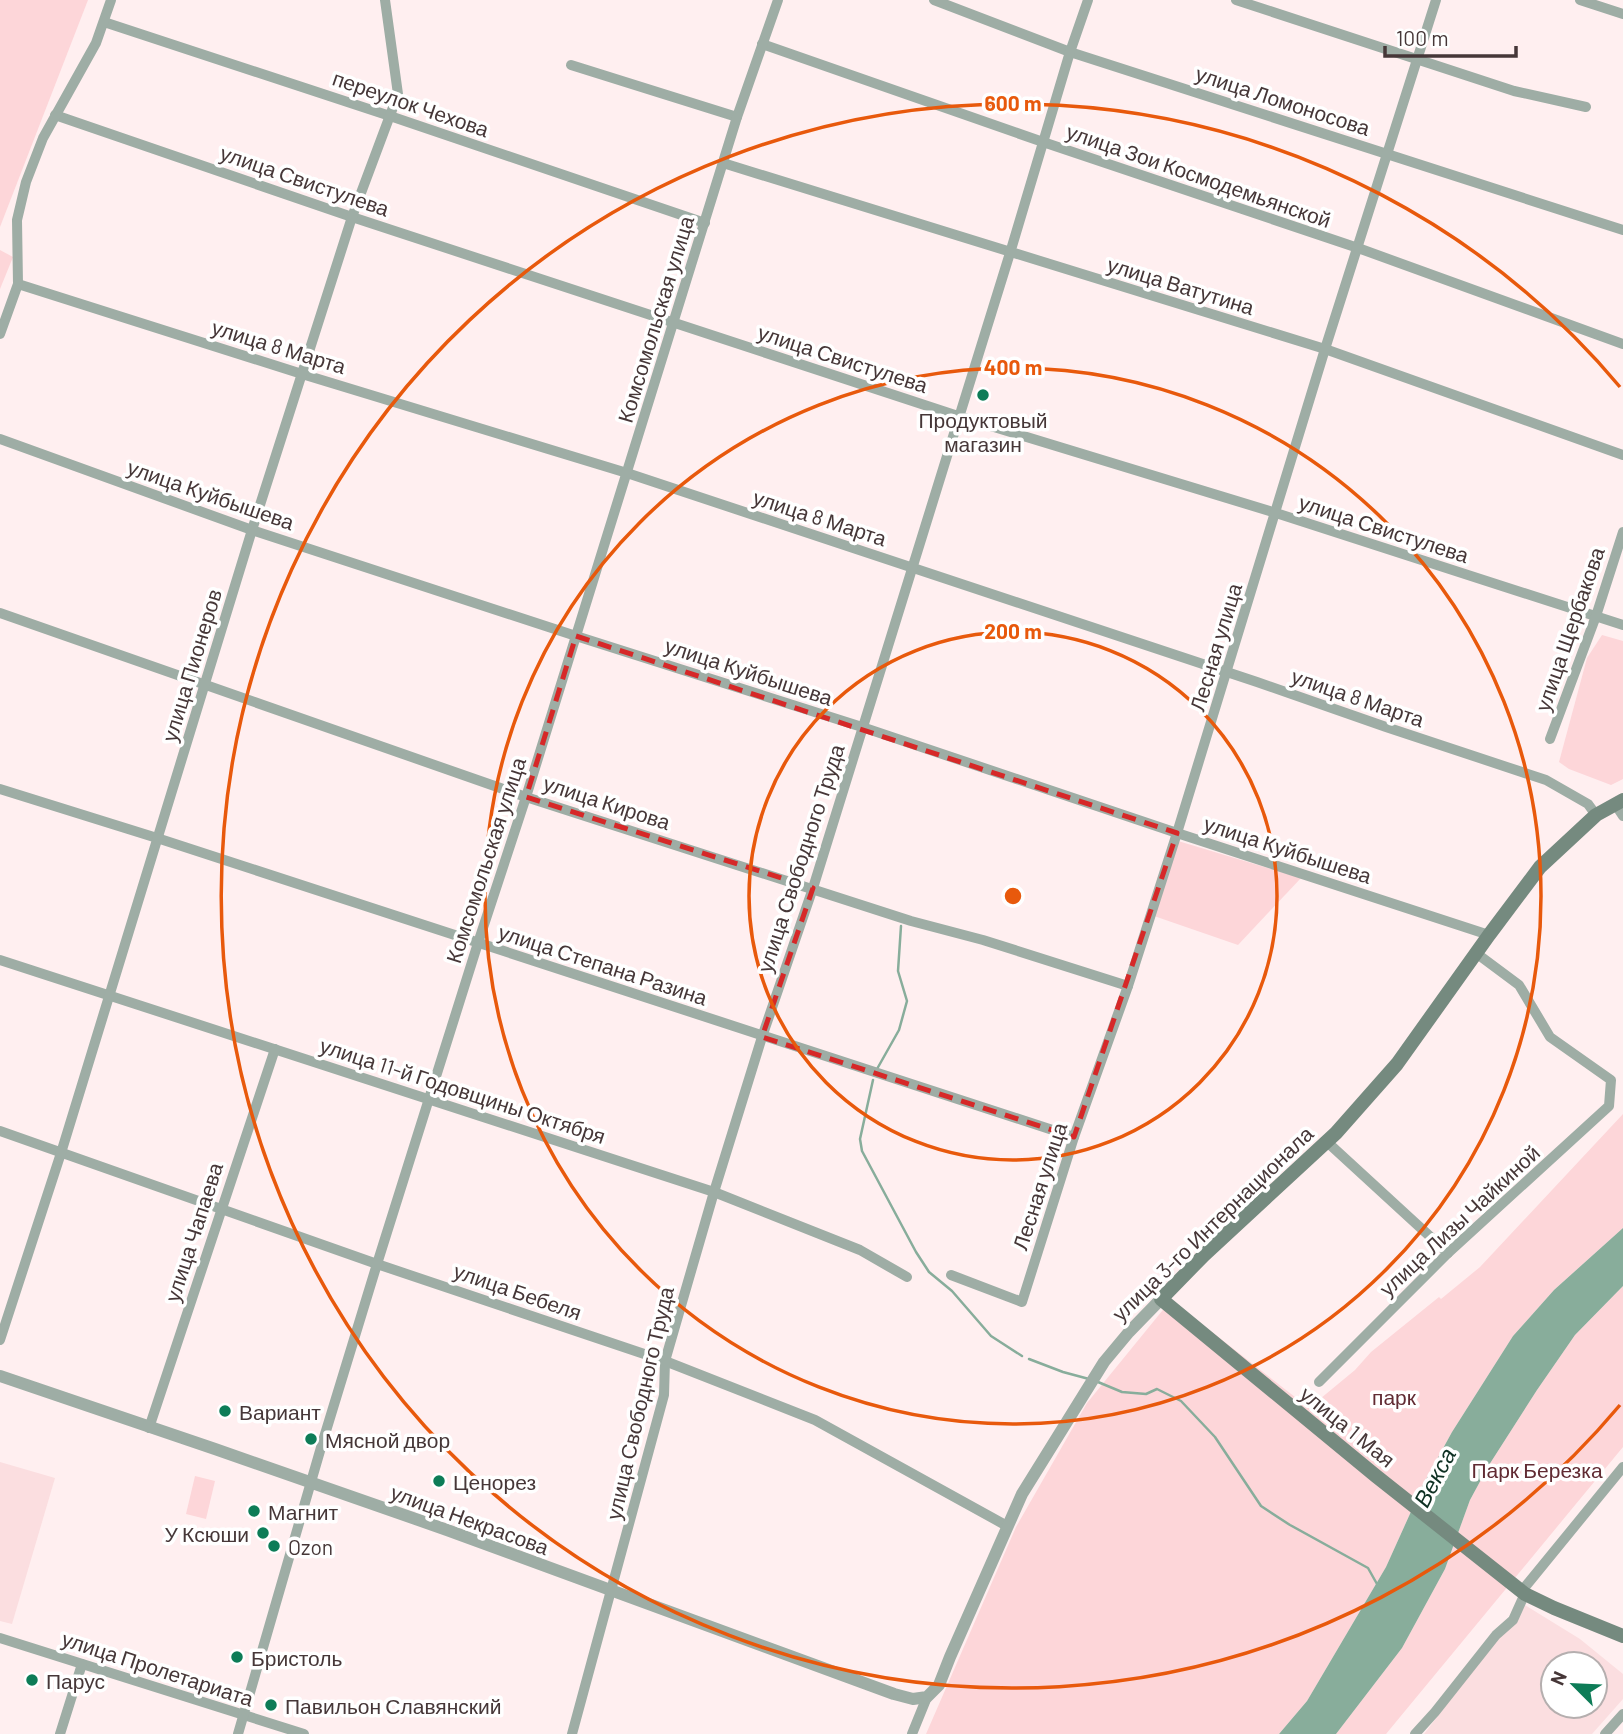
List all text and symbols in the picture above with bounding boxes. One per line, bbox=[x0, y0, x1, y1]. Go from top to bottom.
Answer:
scale bar bbox=[1385, 14, 1516, 58]
text: 100 m bbox=[1396, 25, 1449, 50]
street label: улица Ломоносова bbox=[1193, 60, 1374, 140]
street label: переулок Чехова bbox=[330, 65, 493, 142]
text: 600 m bbox=[985, 90, 1041, 115]
street label: улица Зои Космодемьянской bbox=[1064, 118, 1334, 232]
street label: улица Свистулева bbox=[217, 139, 393, 221]
street label: Комсомольская улица bbox=[612, 212, 698, 425]
street label: улица Ватутина bbox=[1105, 251, 1258, 319]
street label: улица 8 Марта bbox=[209, 314, 349, 378]
street label: улица Свистулева bbox=[755, 319, 931, 397]
text: 400 m bbox=[984, 354, 1042, 379]
marker: Продуктовый магазин bbox=[975, 387, 991, 403]
place label: Продуктовый магазин bbox=[918, 407, 1048, 456]
street label: улица Куйбышева bbox=[124, 454, 298, 534]
street label: улица 8 Марта bbox=[750, 484, 890, 550]
street label: улица Свистулева bbox=[1296, 489, 1472, 567]
street label: улица Щербакова bbox=[1529, 543, 1609, 714]
street label: Лесная улица bbox=[1184, 580, 1246, 714]
street label: улица Пионеров bbox=[156, 586, 226, 744]
text: 200 m bbox=[984, 618, 1042, 643]
street label: улица Куйбышева bbox=[662, 632, 836, 710]
street label: улица 8 Марта bbox=[1288, 663, 1428, 732]
street label: улица Свободного Труда bbox=[751, 740, 849, 975]
street label: Комсомольская улица bbox=[440, 754, 530, 966]
street label: улица Кирова bbox=[540, 770, 674, 834]
street label: улица Куйбышева bbox=[1201, 810, 1375, 888]
centre of rings bbox=[1001, 884, 1025, 908]
street label: улица Степана Разина bbox=[495, 918, 711, 1010]
street label: улица 11-й Годовщины Октября bbox=[317, 1032, 609, 1148]
street label: Лесная улица bbox=[1007, 1119, 1071, 1253]
street label: улица 3-го Интернационала bbox=[1106, 1120, 1318, 1326]
street label: улица Лизы Чайкиной bbox=[1374, 1139, 1544, 1301]
street label: улица Чапаева bbox=[159, 1159, 227, 1305]
street label: улица Бебеля bbox=[451, 1257, 585, 1325]
street label: улица Свободного Труда bbox=[600, 1284, 678, 1522]
street label: улица 1 Мая bbox=[1296, 1380, 1400, 1472]
park label: парк bbox=[1372, 1384, 1417, 1409]
place label: Вариант bbox=[239, 1399, 321, 1424]
marker: Вариант bbox=[217, 1403, 233, 1419]
place label: Мясной двор bbox=[325, 1427, 450, 1452]
marker: Мясной двор bbox=[303, 1431, 319, 1447]
water label: Векса bbox=[1407, 1443, 1461, 1511]
park label: Парк Березка bbox=[1471, 1457, 1603, 1482]
place label: Ценорез bbox=[453, 1469, 536, 1494]
marker: Ценорез bbox=[431, 1473, 447, 1489]
street label: улица Некрасова bbox=[388, 1479, 553, 1559]
place label: Магнит bbox=[268, 1499, 338, 1524]
marker: Магнит bbox=[246, 1503, 262, 1519]
place label: У Ксюши bbox=[164, 1521, 249, 1546]
marker: У Ксюши bbox=[255, 1525, 271, 1541]
place label: Ozon bbox=[288, 1534, 333, 1559]
marker: Ozon bbox=[266, 1538, 282, 1554]
street label: улица Пролетариата bbox=[59, 1625, 257, 1711]
place label: Бристоль bbox=[251, 1645, 343, 1670]
marker: Бристоль bbox=[229, 1649, 245, 1665]
north arrow bbox=[1539, 1650, 1609, 1720]
text: N bbox=[1545, 1667, 1571, 1688]
place label: Парус bbox=[46, 1668, 105, 1693]
marker: Парус bbox=[24, 1672, 40, 1688]
place label: Павильон Славянский bbox=[285, 1693, 501, 1718]
marker: Павильон Славянский bbox=[263, 1697, 279, 1713]

